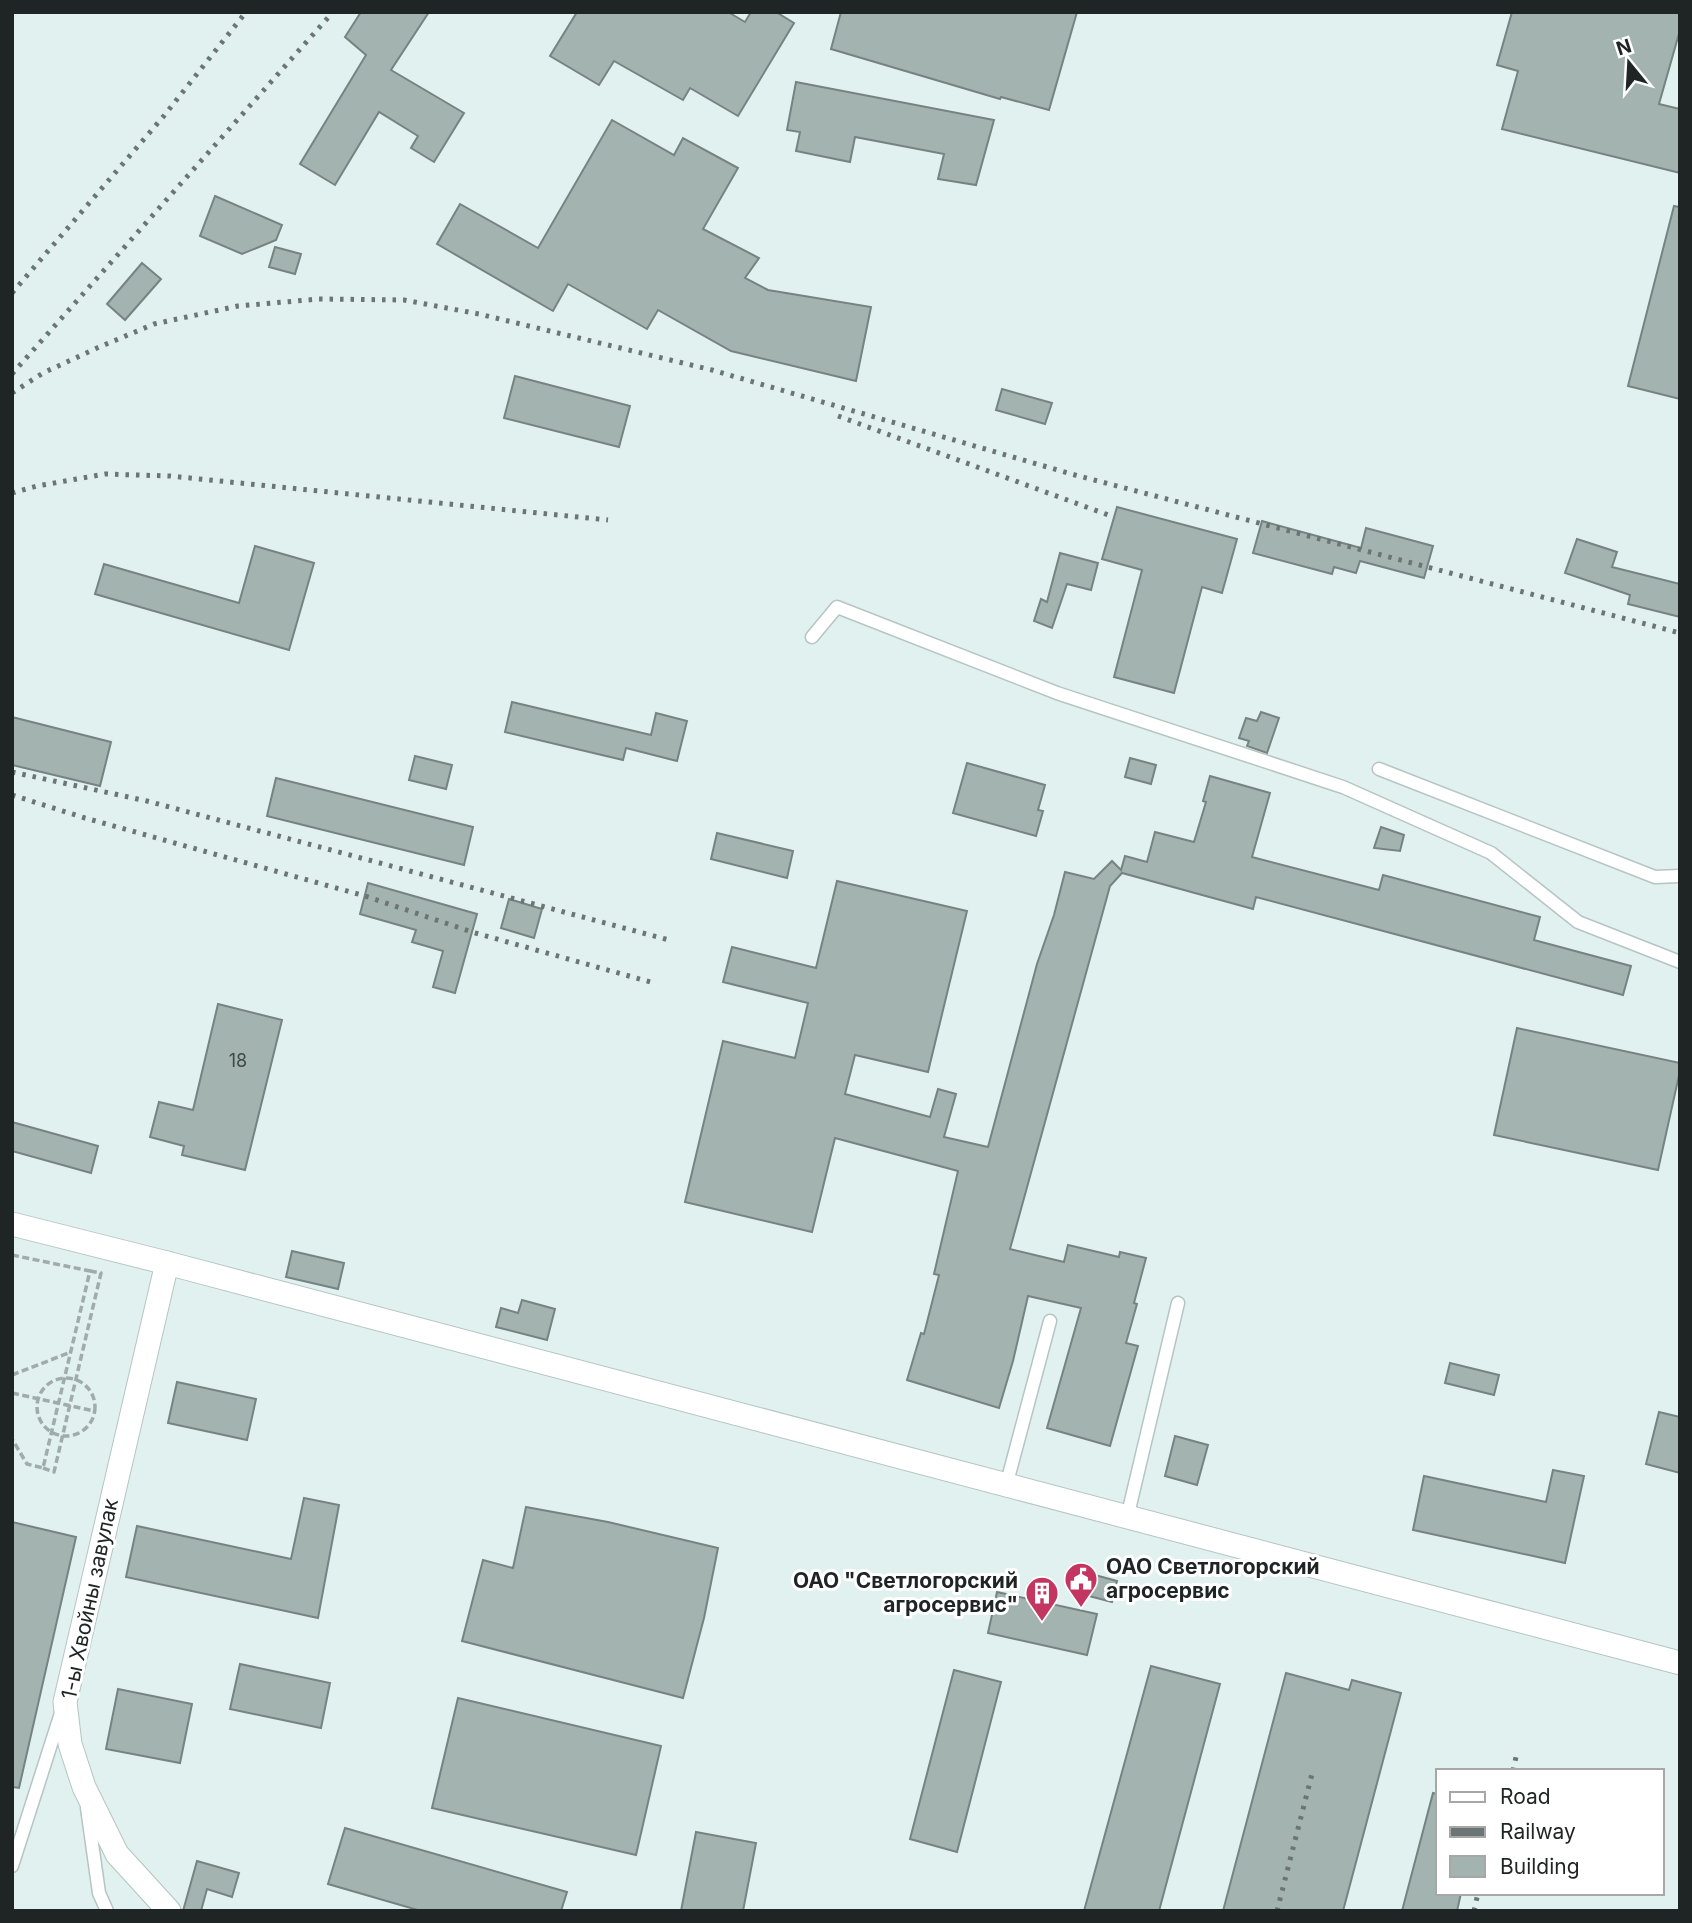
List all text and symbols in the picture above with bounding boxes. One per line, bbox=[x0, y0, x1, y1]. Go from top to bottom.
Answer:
north arrow bbox=[1594, 28, 1664, 98]
text: N bbox=[1613, 34, 1634, 60]
house number: 18 bbox=[229, 1050, 247, 1071]
street label: 1-ы Хвойны завулак bbox=[56, 1496, 123, 1702]
place label: ОАО Светлогорский агросервис bbox=[1106, 1554, 1320, 1603]
public building icon: ОАО Светлогорский агросервис bbox=[1062, 1560, 1100, 1609]
place label: ОАО "Светлогорский агросервис" bbox=[793, 1568, 1018, 1617]
building icon: ОАО "Светлогорский агросервис" bbox=[1023, 1574, 1061, 1623]
legend bbox=[1436, 1769, 1664, 1895]
text: Road bbox=[1500, 1784, 1551, 1809]
text: Railway bbox=[1500, 1819, 1576, 1844]
text: Building bbox=[1500, 1854, 1580, 1879]

